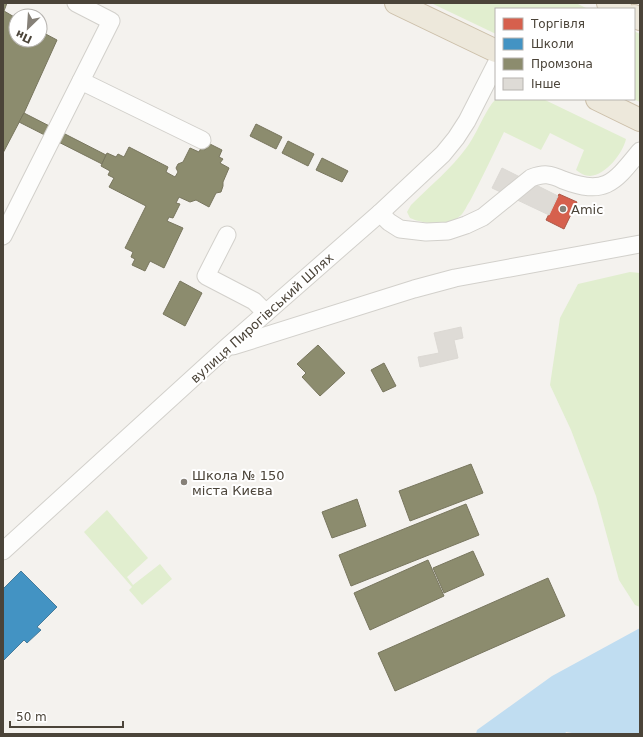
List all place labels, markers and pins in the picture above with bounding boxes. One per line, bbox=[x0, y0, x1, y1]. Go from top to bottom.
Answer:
place label: Amic bbox=[571, 202, 603, 217]
marker: Amic bbox=[558, 204, 568, 214]
place label: Школа № 150 міста Києва bbox=[192, 468, 285, 498]
marker: Школа № 150 міста Києва bbox=[179, 477, 189, 487]

